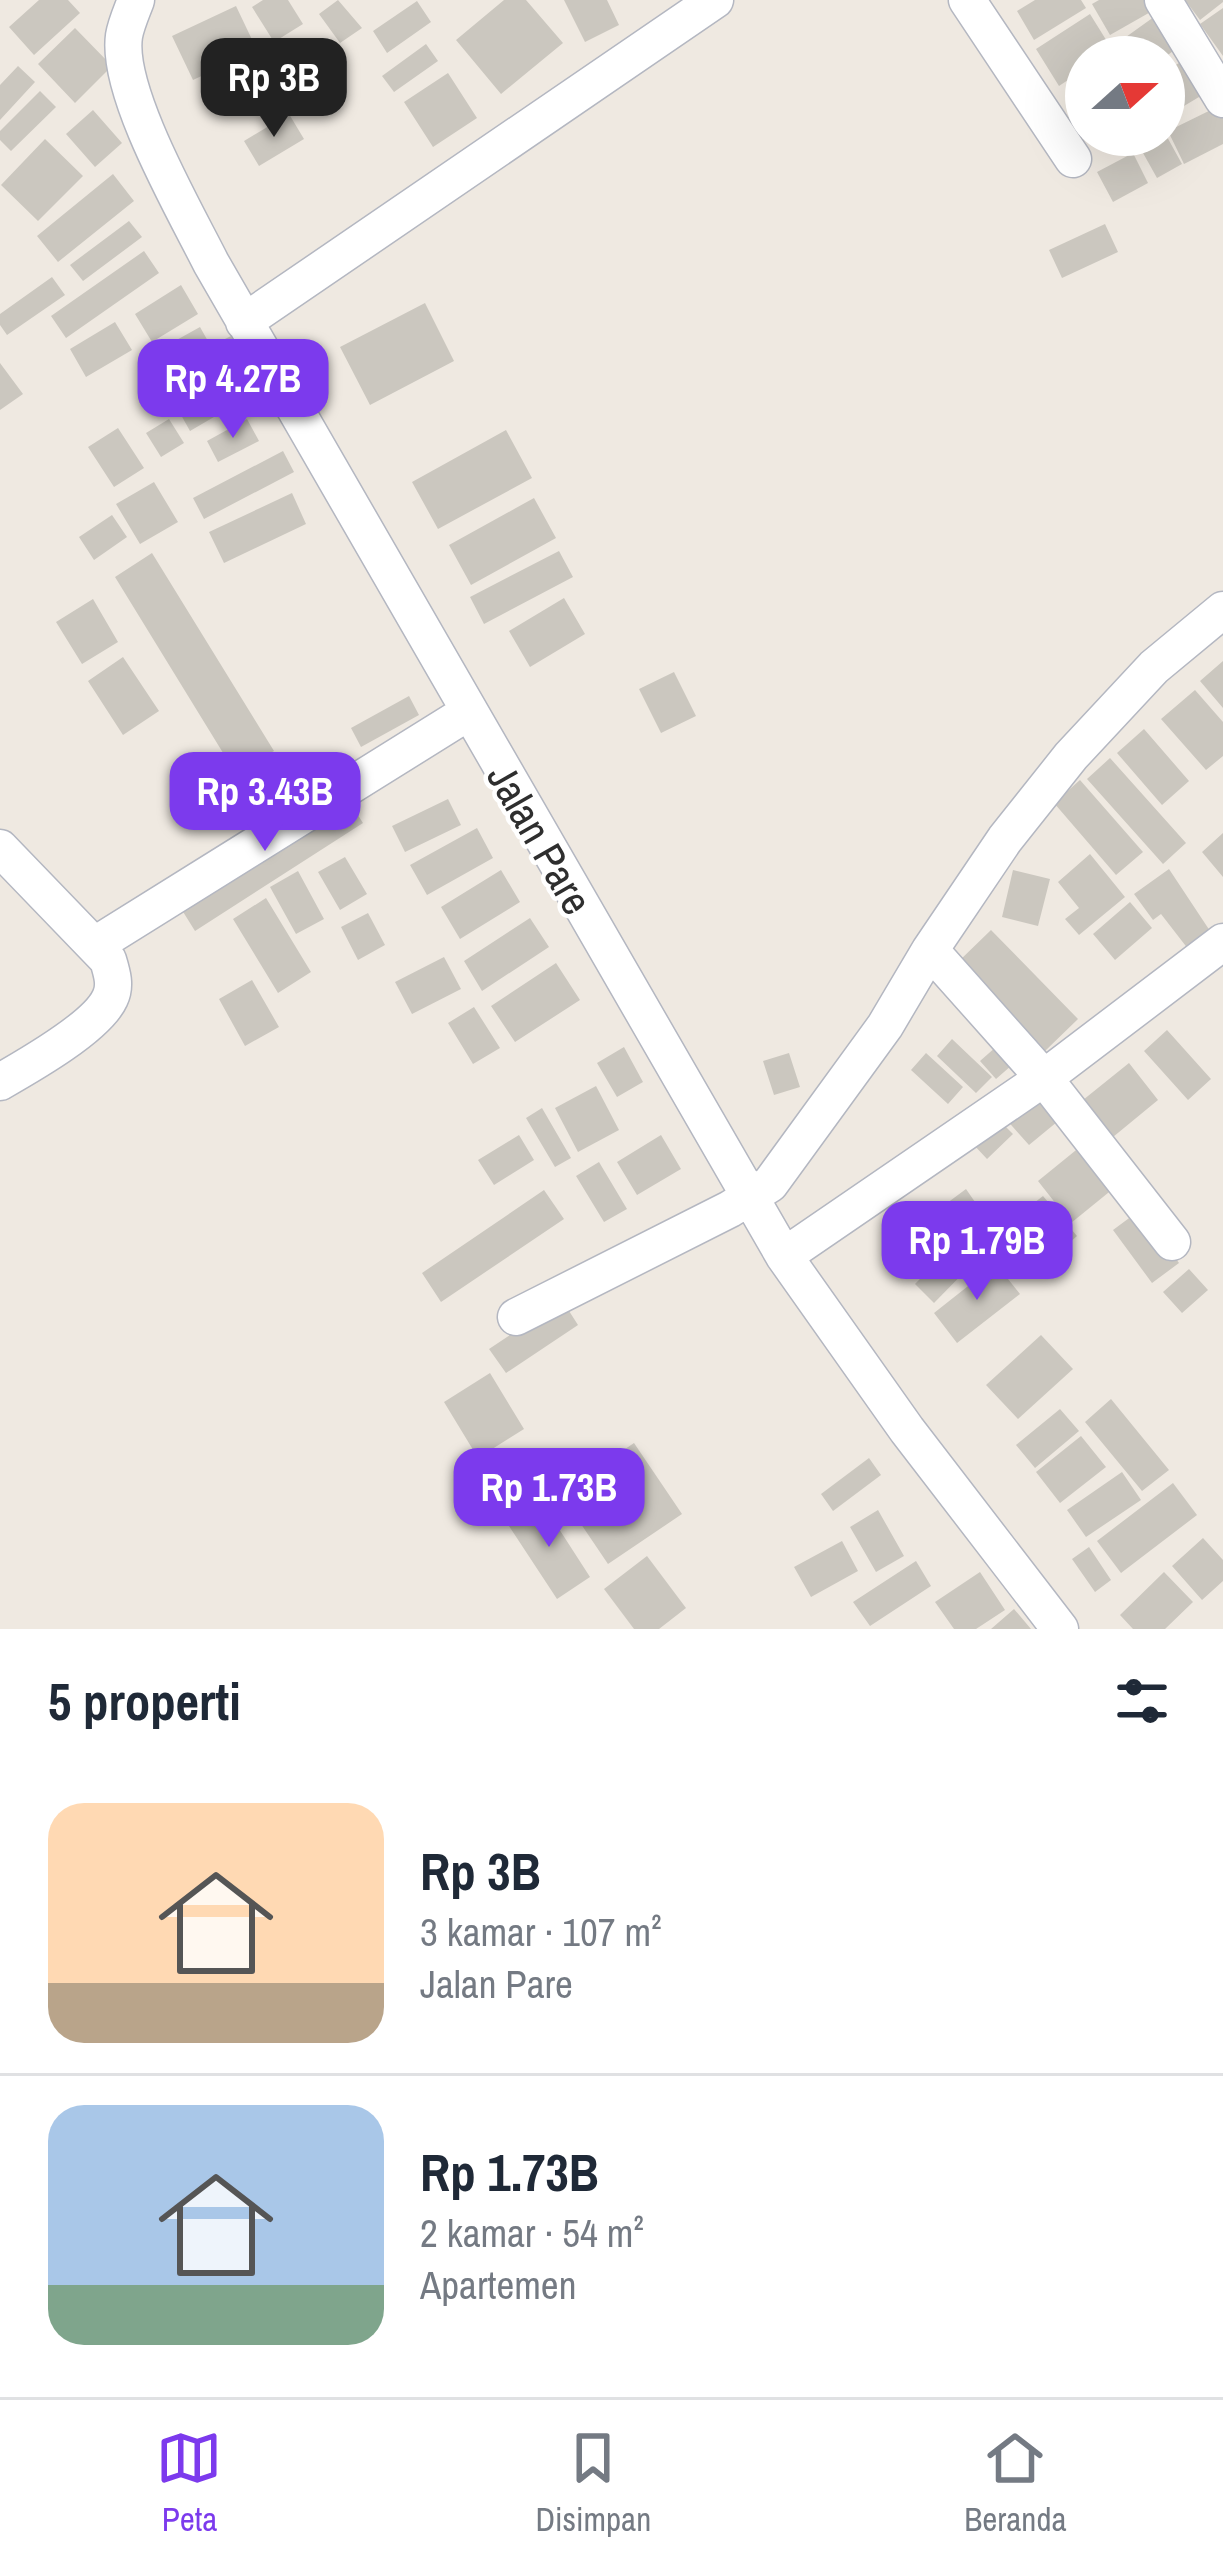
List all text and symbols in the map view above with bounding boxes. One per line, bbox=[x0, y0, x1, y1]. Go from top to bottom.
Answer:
north arrow bbox=[1065, 36, 1185, 156]
map controls bbox=[1065, 36, 1185, 156]
pin: Rp 3B bbox=[190, 38, 358, 140]
text: Rp 3B bbox=[228, 51, 320, 103]
pin: Rp 4.27B bbox=[109, 339, 357, 441]
text: Rp 4.27B bbox=[165, 352, 301, 404]
pin: Rp 3.43B bbox=[141, 752, 389, 854]
street label: Jalan Pare bbox=[475, 754, 605, 924]
text: Rp 3.43B bbox=[197, 765, 333, 817]
pin: Rp 1.79B bbox=[853, 1201, 1101, 1303]
text: Rp 1.79B bbox=[909, 1214, 1045, 1266]
pin: Rp 1.73B bbox=[425, 1448, 673, 1550]
text: Rp 1.73B bbox=[481, 1461, 617, 1513]
text: 5 properti bbox=[48, 1667, 241, 1736]
icon: filters bbox=[1109, 1668, 1175, 1734]
text: Rp 3B bbox=[420, 1837, 541, 1906]
icon: home bbox=[144, 1851, 288, 1995]
text: 3 kamar · 107 m² bbox=[420, 1906, 662, 1958]
text: Jalan Pare bbox=[420, 1958, 573, 2010]
text: Rp 1.73B bbox=[420, 2138, 599, 2207]
icon: home bbox=[144, 2153, 288, 2297]
text: 2 kamar · 54 m² bbox=[420, 2207, 644, 2259]
text: Apartemen bbox=[420, 2259, 576, 2311]
tab: Peta bbox=[156, 2425, 222, 2541]
tab: Disimpan bbox=[535, 2425, 651, 2541]
tab: Beranda bbox=[964, 2425, 1067, 2541]

